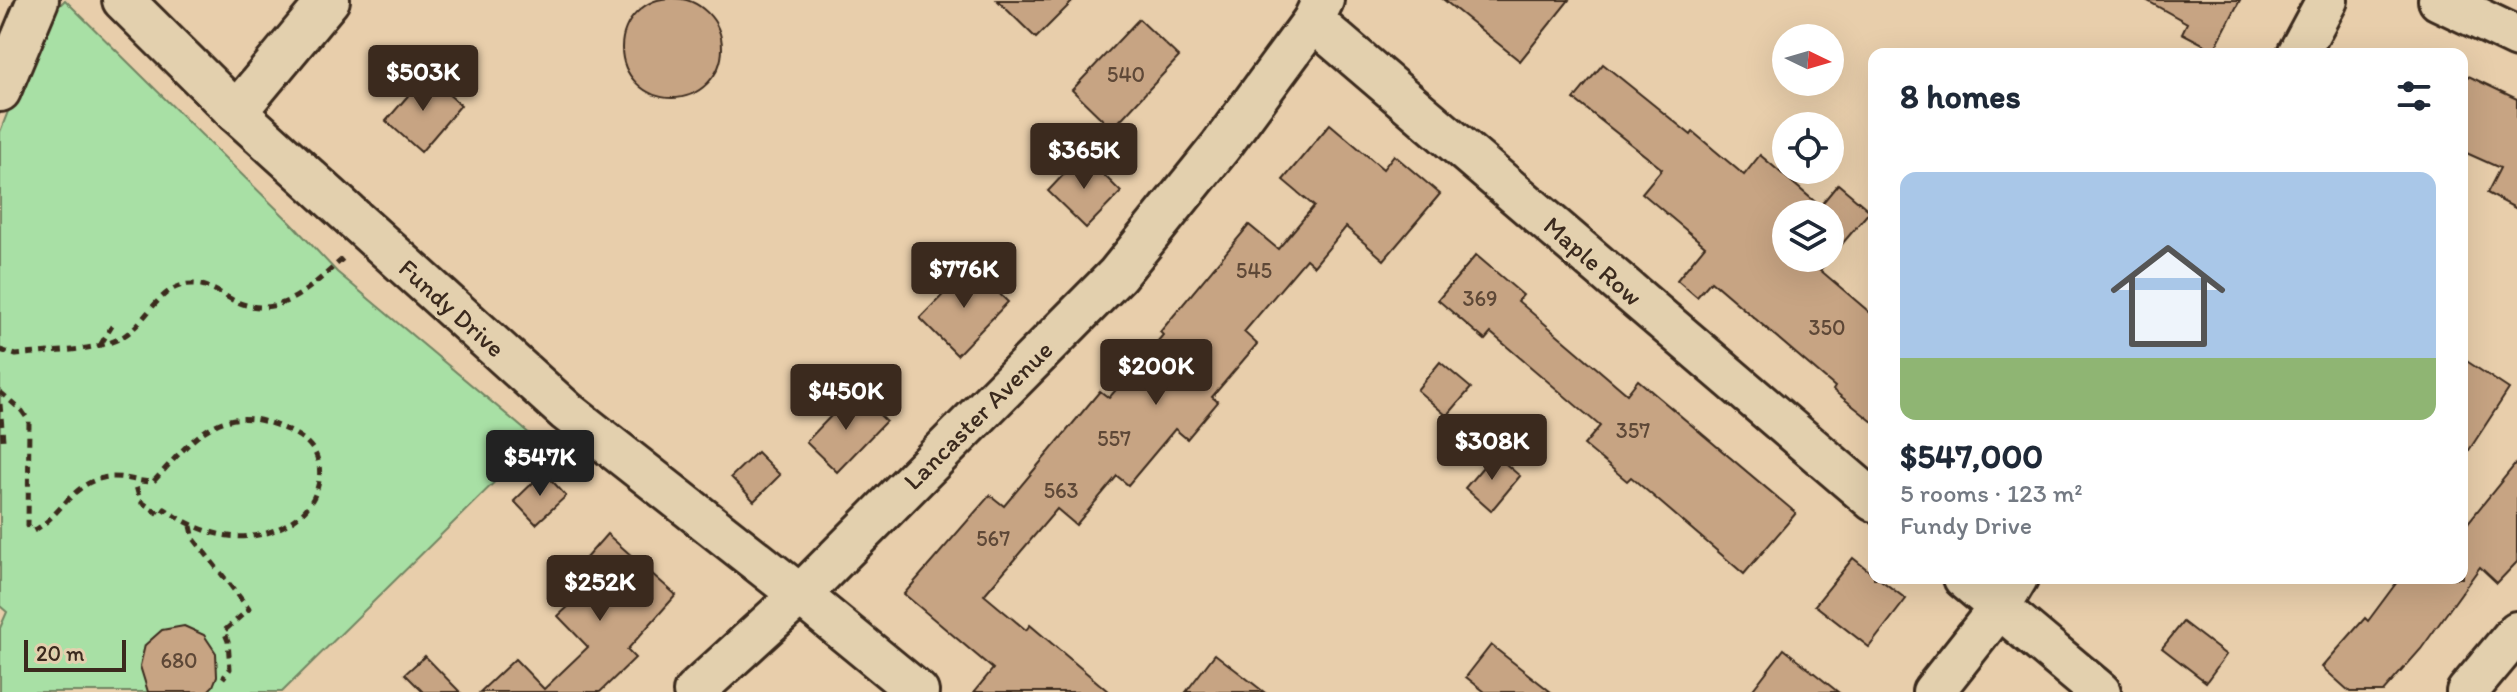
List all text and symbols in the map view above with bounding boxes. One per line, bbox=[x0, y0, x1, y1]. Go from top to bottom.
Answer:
north arrow bbox=[1772, 24, 1844, 96]
map controls bbox=[1772, 24, 1844, 272]
pin: $503K bbox=[367, 45, 479, 113]
text: $503K bbox=[386, 55, 460, 87]
house number: 540 bbox=[1107, 61, 1145, 88]
icon: filters bbox=[2392, 74, 2436, 118]
text: 8 homes bbox=[1900, 76, 2021, 117]
button: locate bbox=[1772, 112, 1844, 184]
pin: $365K bbox=[1028, 123, 1140, 191]
text: $365K bbox=[1048, 133, 1120, 165]
button: layers bbox=[1772, 200, 1844, 272]
street label: Maple Row bbox=[1537, 209, 1649, 313]
icon: home bbox=[2096, 224, 2240, 368]
pin: $776K bbox=[908, 242, 1020, 310]
street label: Fundy Drive bbox=[392, 252, 512, 364]
text: $776K bbox=[929, 252, 999, 284]
house number: 545 bbox=[1236, 257, 1272, 284]
house number: 369 bbox=[1462, 285, 1498, 312]
house number: 350 bbox=[1808, 314, 1846, 341]
street label: Lancaster Avenue bbox=[897, 334, 1059, 496]
pin: $200K bbox=[1100, 339, 1212, 407]
text: $200K bbox=[1118, 349, 1194, 381]
pin: $450K bbox=[790, 364, 902, 432]
text: $450K bbox=[808, 374, 884, 406]
pin: $308K bbox=[1436, 414, 1548, 482]
house number: 357 bbox=[1616, 417, 1650, 444]
text: $308K bbox=[1455, 424, 1529, 456]
house number: 557 bbox=[1097, 425, 1131, 452]
pin: $547K bbox=[484, 430, 596, 498]
text: $547,000 bbox=[1900, 436, 2043, 477]
text: $547K bbox=[504, 440, 576, 472]
house number: 563 bbox=[1043, 477, 1079, 504]
text: 5 rooms · 123 m² bbox=[1900, 477, 2083, 509]
text: Fundy Drive bbox=[1900, 509, 2032, 541]
house number: 567 bbox=[976, 525, 1010, 552]
pin: $252K bbox=[544, 555, 656, 623]
text: $252K bbox=[565, 565, 635, 597]
scale bar bbox=[24, 636, 126, 672]
text: 20 m bbox=[36, 640, 85, 667]
house number: 680 bbox=[160, 647, 198, 674]

